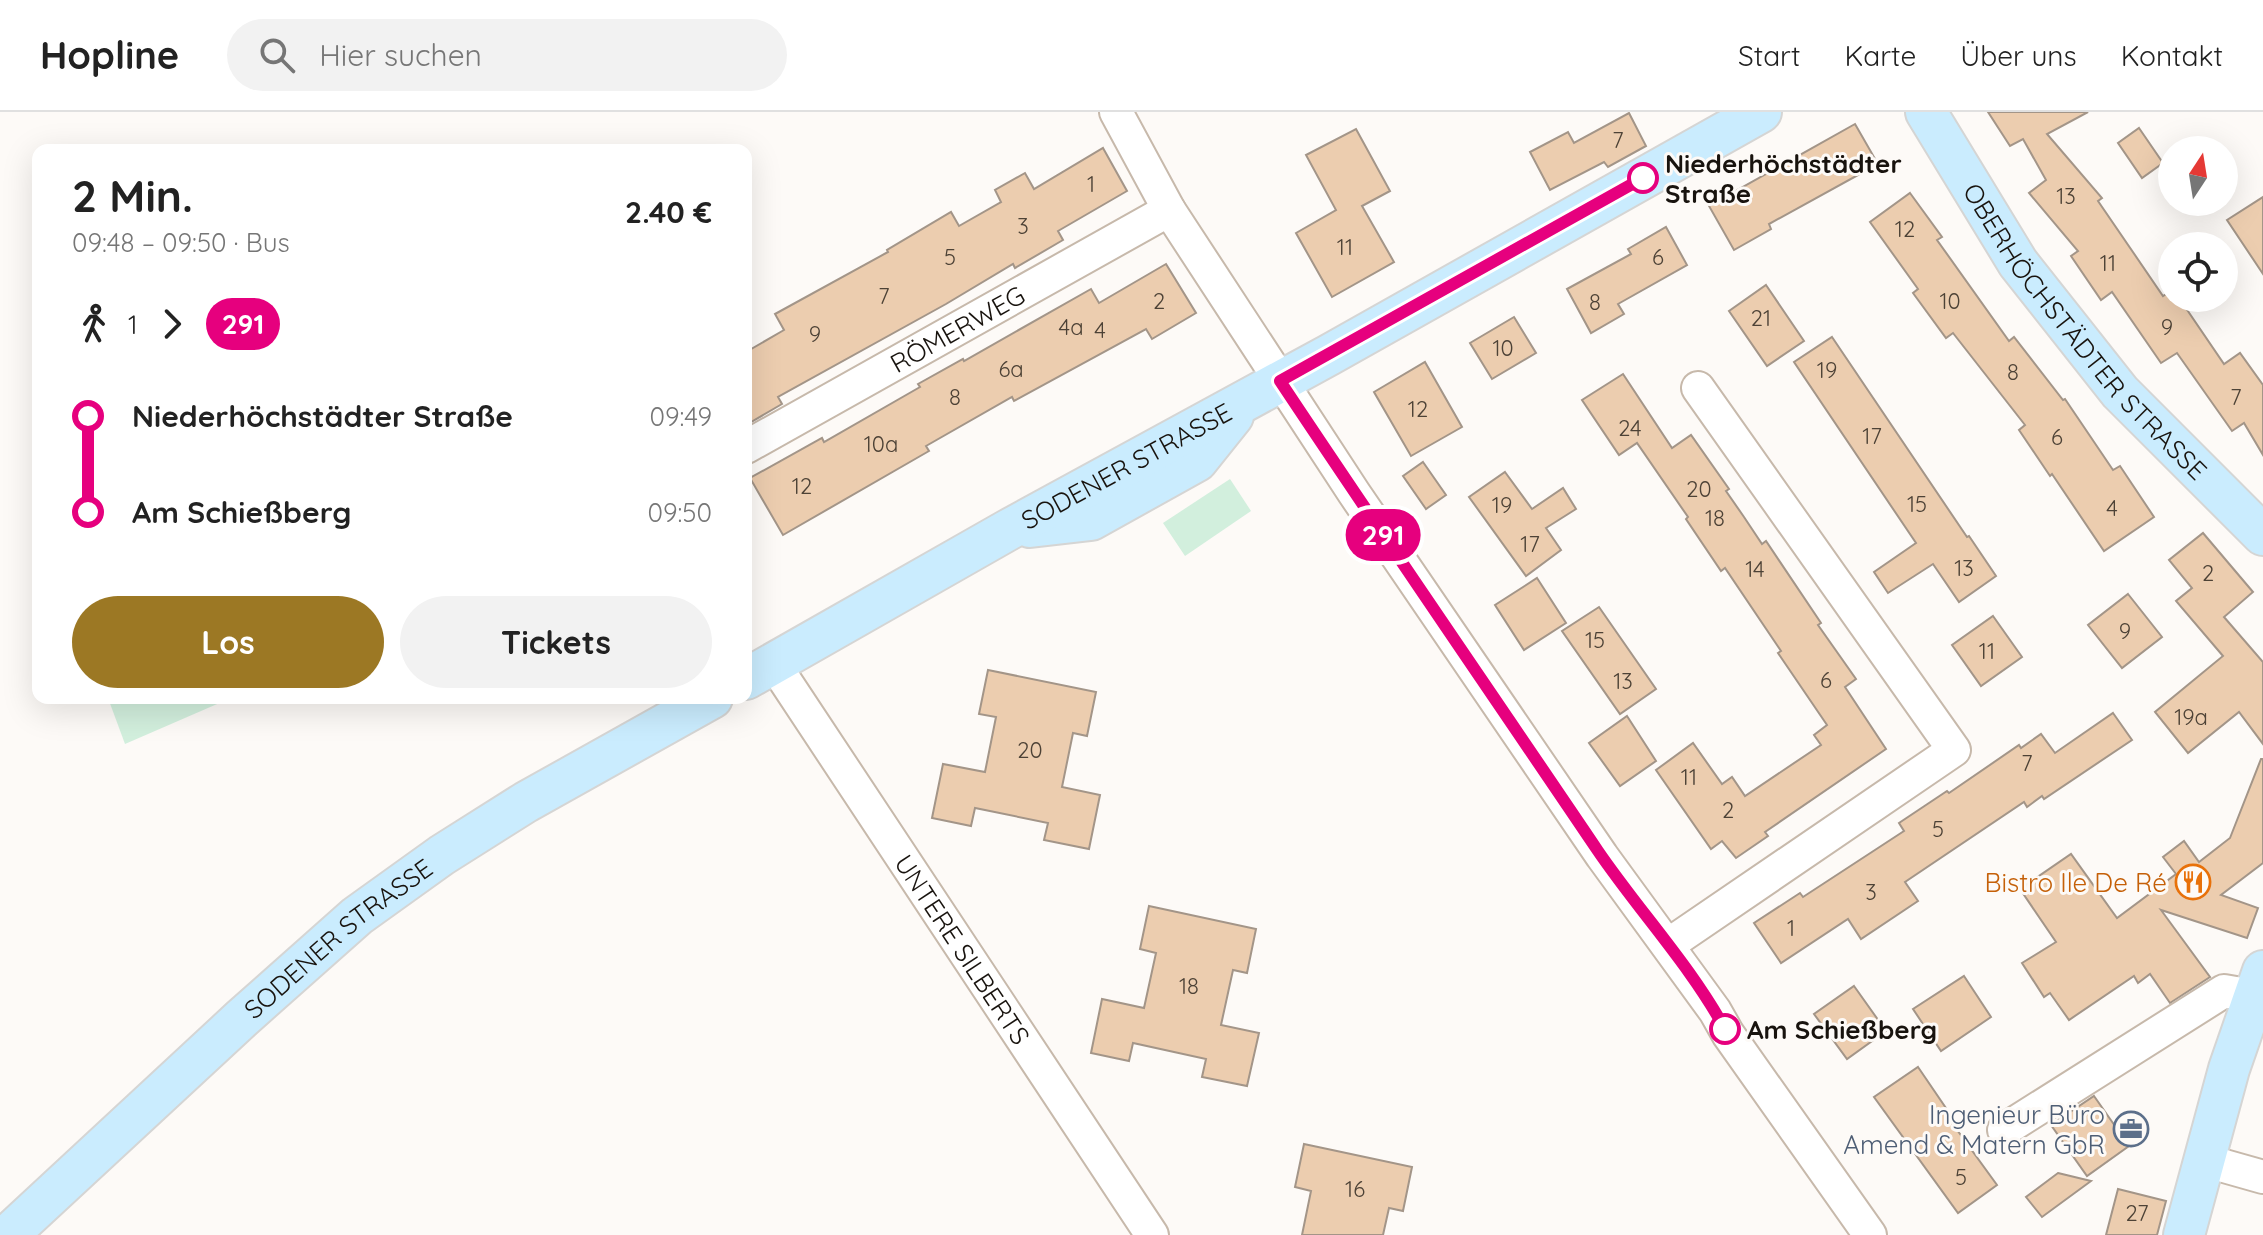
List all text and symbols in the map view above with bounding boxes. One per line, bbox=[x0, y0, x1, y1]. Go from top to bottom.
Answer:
search box bbox=[227, 19, 787, 91]
text: Hopline bbox=[40, 31, 179, 79]
icon: search bbox=[255, 33, 299, 77]
text: Hier suchen bbox=[319, 36, 482, 74]
text: Start bbox=[1738, 38, 1800, 73]
text: Karte bbox=[1844, 38, 1916, 73]
text: Über uns bbox=[1960, 38, 2077, 73]
text: Kontakt bbox=[2121, 38, 2223, 73]
house number: 7 bbox=[1612, 126, 1624, 154]
north arrow bbox=[2158, 136, 2238, 216]
map controls bbox=[2158, 136, 2238, 312]
place label: Niederhöchstädter Straße bbox=[1665, 147, 1902, 210]
marker: Niederhöchstädter Straße bbox=[1628, 163, 1658, 193]
text: 2 Min. bbox=[72, 168, 193, 223]
house number: 1 bbox=[1087, 170, 1095, 198]
street label: OBERHÖCHSTÄDTER STRASSE bbox=[1957, 177, 2214, 486]
house number: 13 bbox=[2056, 182, 2076, 210]
text: 2.40 € bbox=[625, 193, 712, 231]
house number: 3 bbox=[1017, 212, 1029, 240]
house number: 12 bbox=[1895, 215, 1915, 243]
text: 09:48 – 09:50 · Bus bbox=[72, 226, 290, 259]
button: locate bbox=[2158, 232, 2238, 312]
house number: 11 bbox=[1337, 233, 1353, 261]
house number: 5 bbox=[944, 243, 956, 271]
house number: 6 bbox=[1652, 243, 1664, 271]
house number: 11 bbox=[2100, 249, 2116, 277]
street label: RÖMERWEG bbox=[884, 278, 1030, 380]
house number: 7 bbox=[878, 282, 890, 310]
house number: 2 bbox=[1153, 287, 1165, 315]
house number: 10 bbox=[1939, 287, 1961, 315]
house number: 8 bbox=[1589, 288, 1601, 316]
icon: walk bbox=[72, 302, 116, 346]
icon: forward bbox=[150, 302, 194, 346]
house number: 21 bbox=[1751, 304, 1771, 332]
text: 291 bbox=[222, 306, 264, 341]
text: 1 bbox=[128, 308, 138, 341]
house number: 4a bbox=[1059, 313, 1083, 341]
house number: 9 bbox=[2161, 313, 2173, 341]
house number: 4 bbox=[1094, 316, 1106, 344]
house number: 9 bbox=[809, 320, 821, 348]
house number: 10 bbox=[1492, 334, 1514, 362]
house number: 6a bbox=[998, 355, 1024, 383]
house number: 19 bbox=[1817, 356, 1837, 384]
house number: 8 bbox=[2007, 358, 2019, 386]
house number: 8 bbox=[949, 383, 961, 411]
house number: 7 bbox=[2230, 383, 2242, 411]
street label: SODENER STRASSE bbox=[1015, 395, 1237, 536]
house number: 12 bbox=[1408, 395, 1428, 423]
text: Niederhöchstädter Straße bbox=[132, 397, 513, 435]
text: 09:49 bbox=[649, 400, 712, 433]
house number: 24 bbox=[1618, 414, 1642, 442]
house number: 17 bbox=[1862, 422, 1882, 450]
house number: 6 bbox=[2051, 423, 2063, 451]
house number: 10a bbox=[864, 430, 898, 458]
house number: 12 bbox=[792, 472, 812, 500]
house number: 20 bbox=[1686, 475, 1712, 503]
house number: 15 bbox=[1907, 490, 1927, 518]
house number: 19 bbox=[1492, 491, 1512, 519]
text: Am Schießberg bbox=[132, 493, 351, 531]
house number: 4 bbox=[2106, 494, 2118, 522]
text: 09:50 bbox=[648, 496, 712, 529]
house number: 18 bbox=[1705, 504, 1725, 532]
line badge: 291 bbox=[1337, 509, 1429, 561]
text: 291 bbox=[1362, 517, 1404, 552]
house number: 17 bbox=[1520, 530, 1540, 558]
house number: 13 bbox=[1954, 554, 1974, 582]
house number: 14 bbox=[1745, 555, 1765, 583]
house number: 2 bbox=[2202, 559, 2214, 587]
button: Los bbox=[72, 596, 384, 688]
button: Tickets bbox=[400, 596, 712, 688]
house number: 9 bbox=[2119, 617, 2131, 645]
house number: 15 bbox=[1585, 626, 1605, 654]
house number: 11 bbox=[1979, 637, 1995, 665]
house number: 6 bbox=[1820, 666, 1832, 694]
house number: 13 bbox=[1613, 667, 1633, 695]
house number: 19a bbox=[2174, 703, 2208, 731]
house number: 20 bbox=[1017, 736, 1043, 764]
house number: 7 bbox=[2021, 749, 2033, 777]
house number: 11 bbox=[1681, 763, 1697, 791]
house number: 2 bbox=[1722, 796, 1734, 824]
house number: 5 bbox=[1932, 815, 1944, 843]
street label: UNTERE SILBERTS bbox=[888, 848, 1038, 1051]
street label: SODENER STRASSE bbox=[237, 851, 439, 1025]
restaurant icon: Bistro Ile De Ré bbox=[2174, 863, 2212, 901]
place label: Bistro Ile De Ré bbox=[1985, 866, 2167, 899]
house number: 3 bbox=[1865, 878, 1877, 906]
house number: 1 bbox=[1787, 914, 1795, 942]
house number: 18 bbox=[1179, 972, 1199, 1000]
place label: Am Schießberg bbox=[1747, 1013, 1937, 1046]
marker: Am Schießberg bbox=[1710, 1014, 1740, 1044]
place label: Ingenieur Büro Amend & Matern GbR bbox=[1843, 1098, 2105, 1161]
office icon: Ingenieur Büro Amend & Matern GbR bbox=[2112, 1110, 2150, 1148]
house number: 5 bbox=[1955, 1163, 1967, 1191]
house number: 16 bbox=[1345, 1175, 1365, 1203]
house number: 27 bbox=[2125, 1199, 2149, 1227]

